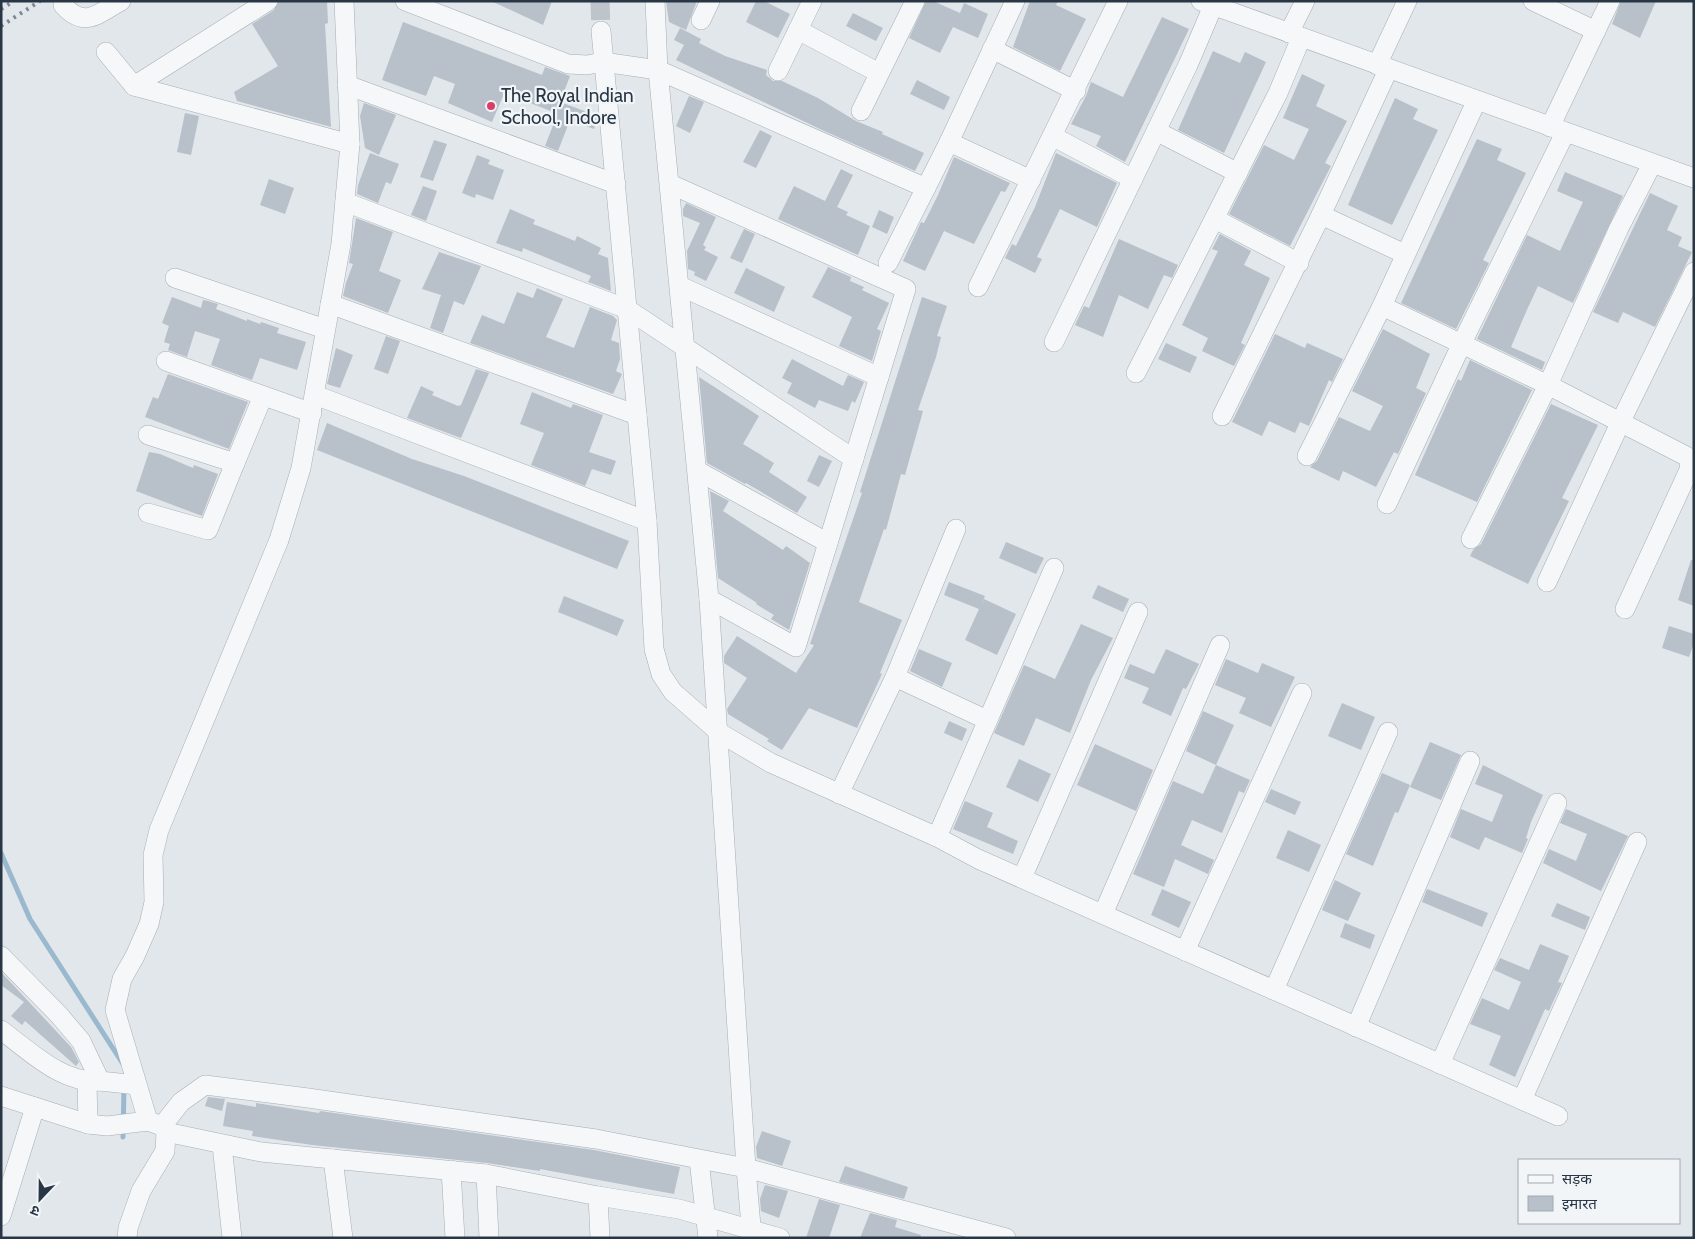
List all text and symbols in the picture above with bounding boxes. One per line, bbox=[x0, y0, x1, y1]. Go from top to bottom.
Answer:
place label: The Royal Indian School, Indore bbox=[501, 84, 634, 129]
marker: The Royal Indian School, Indore bbox=[485, 100, 497, 112]
legend bbox=[1518, 1159, 1680, 1224]
text: सड़क bbox=[1562, 1170, 1592, 1188]
north arrow bbox=[15, 1174, 65, 1224]
text: इमारत bbox=[1562, 1195, 1597, 1213]
text: उ bbox=[27, 1201, 42, 1221]

